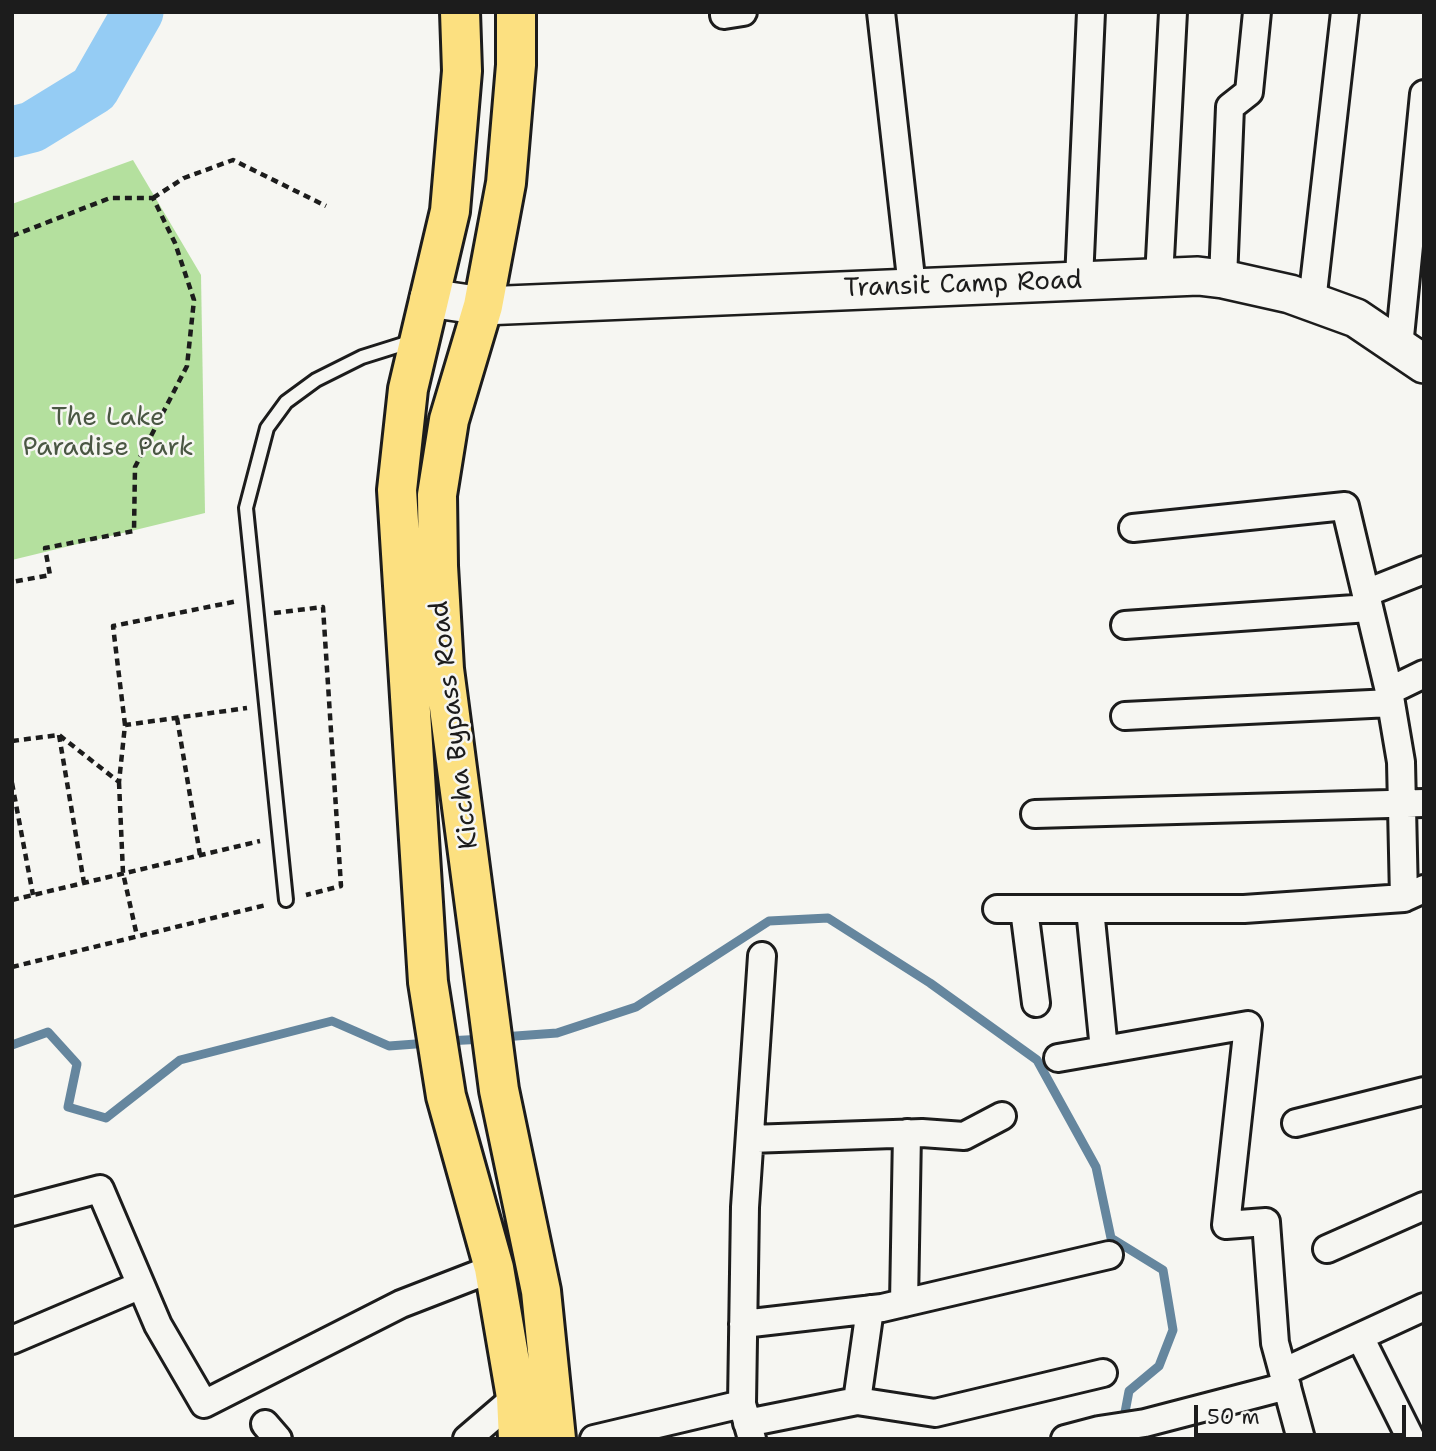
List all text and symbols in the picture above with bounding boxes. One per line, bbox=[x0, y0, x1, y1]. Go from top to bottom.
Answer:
street label: Transit Camp Road bbox=[843, 265, 1083, 305]
park label: The Lake Paradise Park bbox=[22, 402, 194, 464]
street label: Kiccha Bypass Road bbox=[424, 599, 486, 851]
scale bar bbox=[1198, 1392, 1410, 1436]
text: 50 m bbox=[1207, 1403, 1260, 1431]

